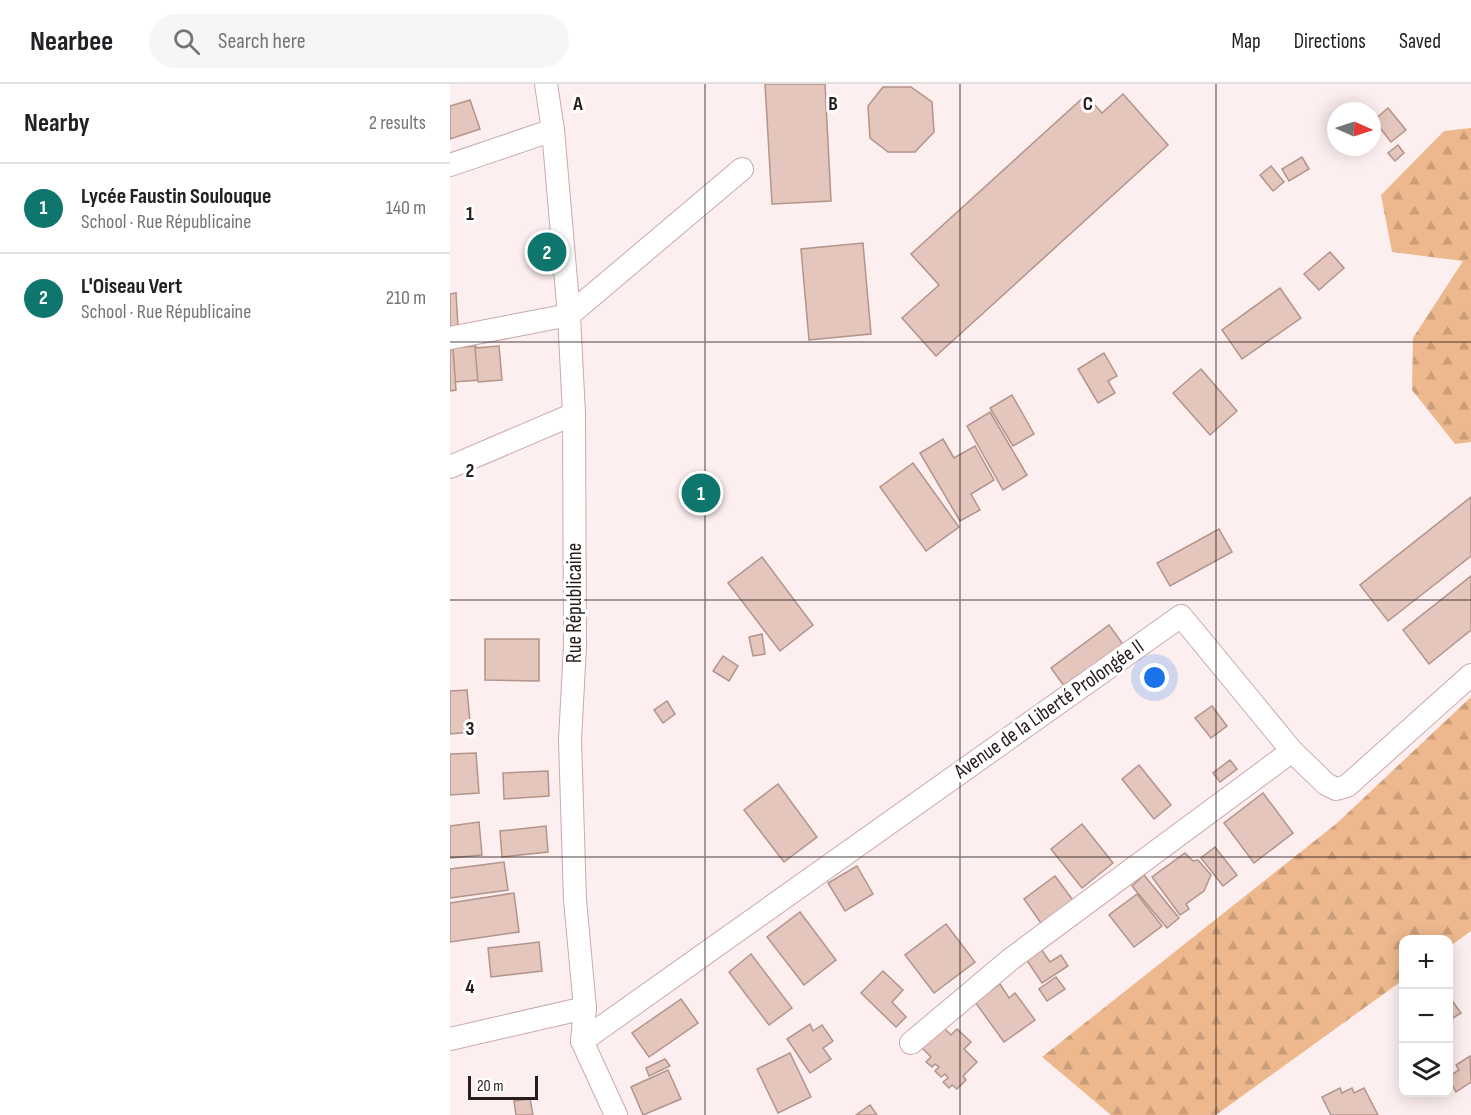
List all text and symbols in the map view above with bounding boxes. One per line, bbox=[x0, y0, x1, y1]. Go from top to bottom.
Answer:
search box bbox=[149, 14, 569, 68]
text: Nearbee bbox=[30, 25, 113, 58]
icon: search bbox=[170, 25, 203, 58]
text: Search here bbox=[218, 28, 306, 55]
text: Map bbox=[1231, 29, 1261, 54]
text: Directions bbox=[1294, 29, 1366, 54]
text: Saved bbox=[1399, 29, 1441, 54]
text: A bbox=[572, 92, 583, 116]
text: B bbox=[828, 92, 838, 116]
text: C bbox=[1083, 92, 1093, 116]
north arrow bbox=[1327, 102, 1381, 156]
text: Nearby bbox=[24, 108, 90, 139]
text: 2 results bbox=[369, 111, 426, 135]
text: Lycée Faustin Soulouque bbox=[81, 183, 271, 210]
text: 1 bbox=[40, 196, 47, 220]
text: 140 m bbox=[386, 196, 426, 220]
text: 1 bbox=[466, 202, 474, 226]
text: School · Rue Républicaine bbox=[81, 210, 251, 234]
pin: 2 bbox=[528, 230, 566, 274]
text: L'Oiseau Vert bbox=[81, 273, 182, 300]
text: 2 bbox=[39, 286, 48, 310]
text: 210 m bbox=[386, 286, 426, 310]
text: School · Rue Républicaine bbox=[81, 300, 251, 324]
text: 2 bbox=[466, 459, 474, 483]
pin: 1 bbox=[682, 470, 720, 516]
street label: Rue Républicaine bbox=[562, 543, 587, 663]
street label: Avenue de la Liberté Prolongée II bbox=[949, 634, 1149, 785]
your location bbox=[1140, 663, 1169, 692]
text: 3 bbox=[466, 717, 475, 741]
map controls bbox=[1399, 935, 1453, 1097]
button: + bbox=[1399, 935, 1453, 989]
text: 4 bbox=[465, 975, 475, 999]
button: − bbox=[1399, 989, 1453, 1043]
button: layers bbox=[1399, 1043, 1453, 1097]
scale bar bbox=[468, 1073, 538, 1100]
text: 20 m bbox=[477, 1077, 504, 1096]

